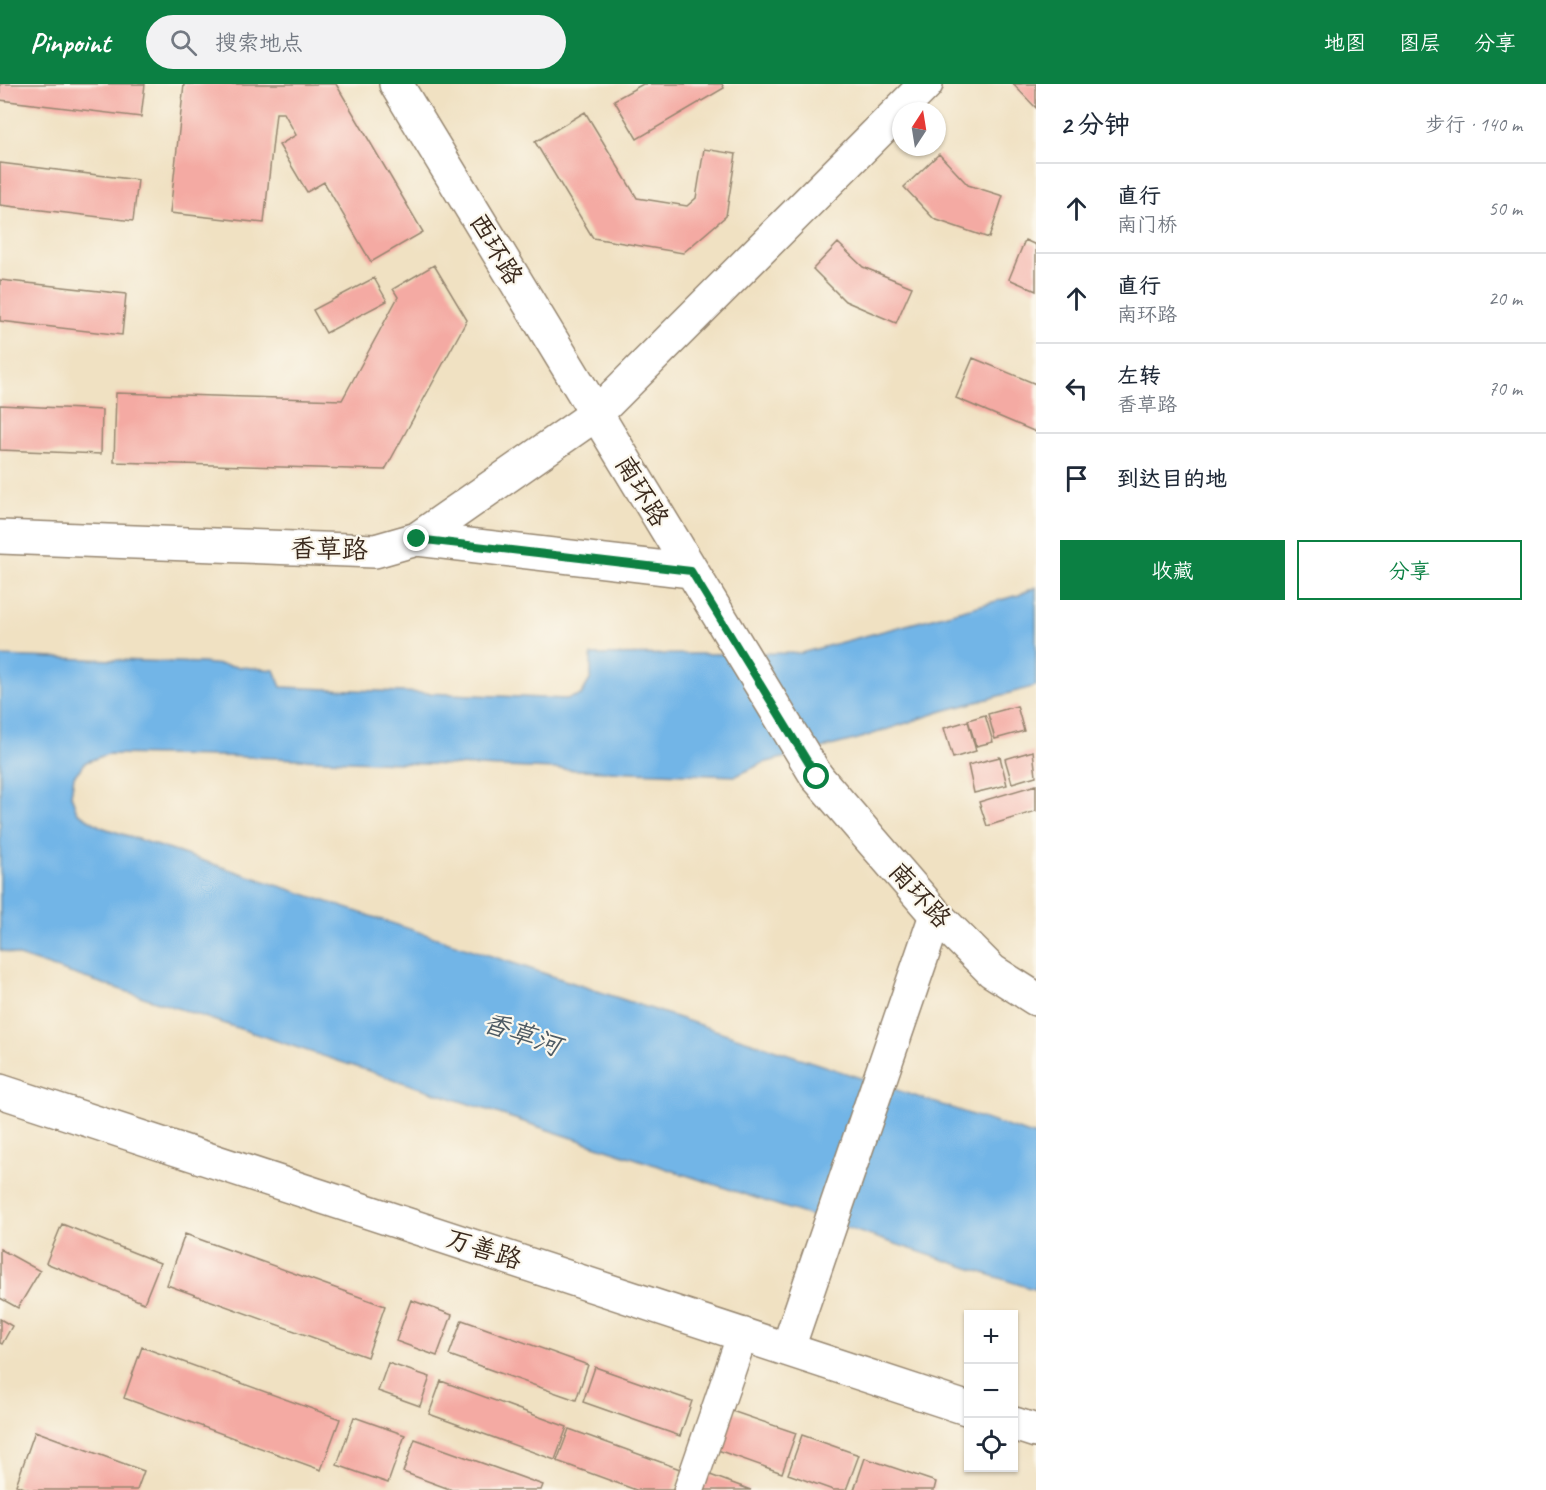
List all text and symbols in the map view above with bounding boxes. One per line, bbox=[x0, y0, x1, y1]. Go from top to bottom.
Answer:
search box bbox=[146, 15, 566, 69]
text: Pinpoint bbox=[30, 25, 110, 60]
icon: search bbox=[167, 26, 200, 59]
text: 搜索地点 bbox=[215, 29, 303, 57]
text: 地图 bbox=[1324, 30, 1366, 56]
text: 图层 bbox=[1399, 30, 1441, 56]
text: 分享 bbox=[1474, 30, 1516, 56]
north arrow bbox=[892, 102, 946, 156]
text: 2 分钟 bbox=[1060, 108, 1130, 141]
text: 步行 · 140 m bbox=[1426, 112, 1522, 137]
text: 直行 bbox=[1117, 182, 1161, 210]
icon: ahead bbox=[1060, 192, 1093, 225]
text: 50 m bbox=[1488, 196, 1522, 221]
street label: 西环路 bbox=[462, 207, 530, 291]
text: 南门桥 bbox=[1117, 212, 1177, 237]
text: 直行 bbox=[1117, 272, 1161, 300]
icon: ahead bbox=[1060, 282, 1093, 315]
text: 20 m bbox=[1488, 286, 1522, 311]
text: 南环路 bbox=[1117, 302, 1177, 327]
text: 左转 bbox=[1117, 362, 1161, 390]
icon: left bbox=[1060, 372, 1093, 405]
text: 70 m bbox=[1488, 376, 1522, 401]
text: 香草路 bbox=[1117, 392, 1177, 417]
street label: 南环路 bbox=[608, 449, 676, 533]
icon: arrive bbox=[1060, 462, 1093, 495]
text: 到达目的地 bbox=[1117, 465, 1227, 493]
route end bbox=[403, 525, 429, 551]
street label: 香草路 bbox=[290, 532, 368, 566]
button: 收藏 bbox=[1060, 540, 1285, 600]
button: 分享 bbox=[1297, 540, 1522, 600]
route start bbox=[803, 763, 829, 789]
street label: 南环路 bbox=[882, 855, 958, 935]
water label: 香草河 bbox=[478, 1005, 570, 1065]
street label: 万善路 bbox=[442, 1221, 526, 1277]
map controls bbox=[964, 1310, 1018, 1472]
button: + bbox=[964, 1310, 1018, 1364]
button: − bbox=[964, 1364, 1018, 1418]
button: locate bbox=[964, 1418, 1018, 1472]

